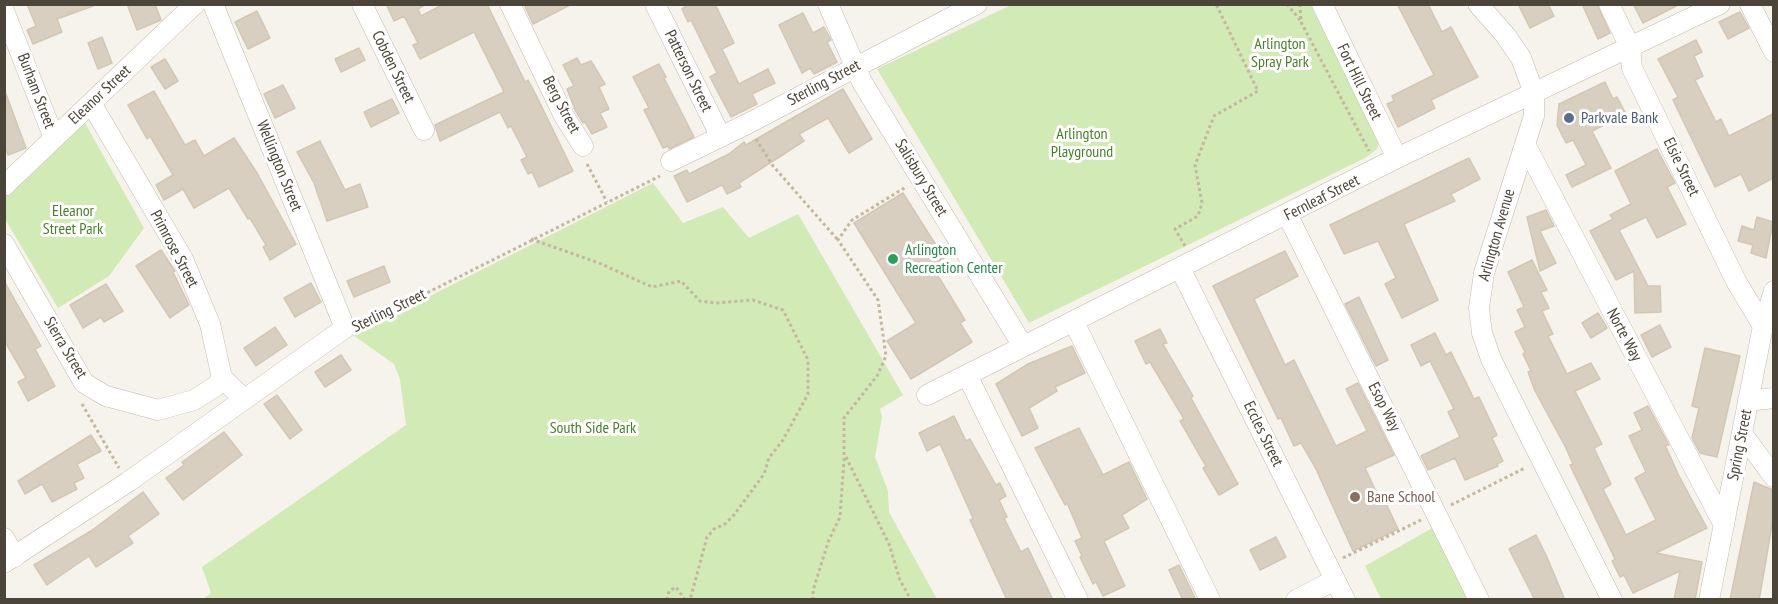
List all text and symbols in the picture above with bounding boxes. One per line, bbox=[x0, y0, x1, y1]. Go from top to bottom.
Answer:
street label: Patterson Street bbox=[660, 27, 716, 115]
street label: Cobden Street bbox=[367, 28, 419, 106]
park label: Arlington Spray Park bbox=[1251, 34, 1309, 72]
street label: Fort Hill Street bbox=[1332, 41, 1386, 123]
street label: Burham Street bbox=[13, 51, 59, 131]
street label: Sterling Street bbox=[784, 56, 864, 110]
street label: Eleanor Street bbox=[65, 61, 135, 129]
street label: Berg Street bbox=[538, 73, 584, 137]
place label: Parkvale Bank bbox=[1581, 108, 1658, 128]
marker: Parkvale Bank bbox=[1562, 111, 1576, 125]
street label: Wellington Street bbox=[252, 118, 306, 214]
park label: Arlington Playground bbox=[1051, 124, 1113, 162]
street label: Elsie Street bbox=[1659, 135, 1703, 199]
street label: Salisbury Street bbox=[890, 136, 952, 220]
street label: Fernleaf Street bbox=[1281, 171, 1363, 225]
street label: Arlington Avenue bbox=[1475, 187, 1519, 283]
park label: Eleanor Street Park bbox=[43, 201, 103, 239]
street label: Primrose Street bbox=[146, 207, 202, 291]
place label: Arlington Recreation Center bbox=[905, 240, 1003, 278]
marker: Arlington Recreation Center bbox=[886, 252, 900, 266]
street label: Sterling Street bbox=[349, 285, 429, 337]
street label: Norte Way bbox=[1602, 305, 1646, 365]
street label: Sierra Street bbox=[39, 314, 91, 382]
street label: Esop Way bbox=[1364, 379, 1404, 435]
street label: Eccles Street bbox=[1239, 398, 1287, 470]
street label: Spring Street bbox=[1724, 408, 1756, 482]
park label: South Side Park bbox=[550, 418, 636, 438]
place label: Bane School bbox=[1367, 487, 1435, 507]
marker: Bane School bbox=[1348, 490, 1362, 504]

